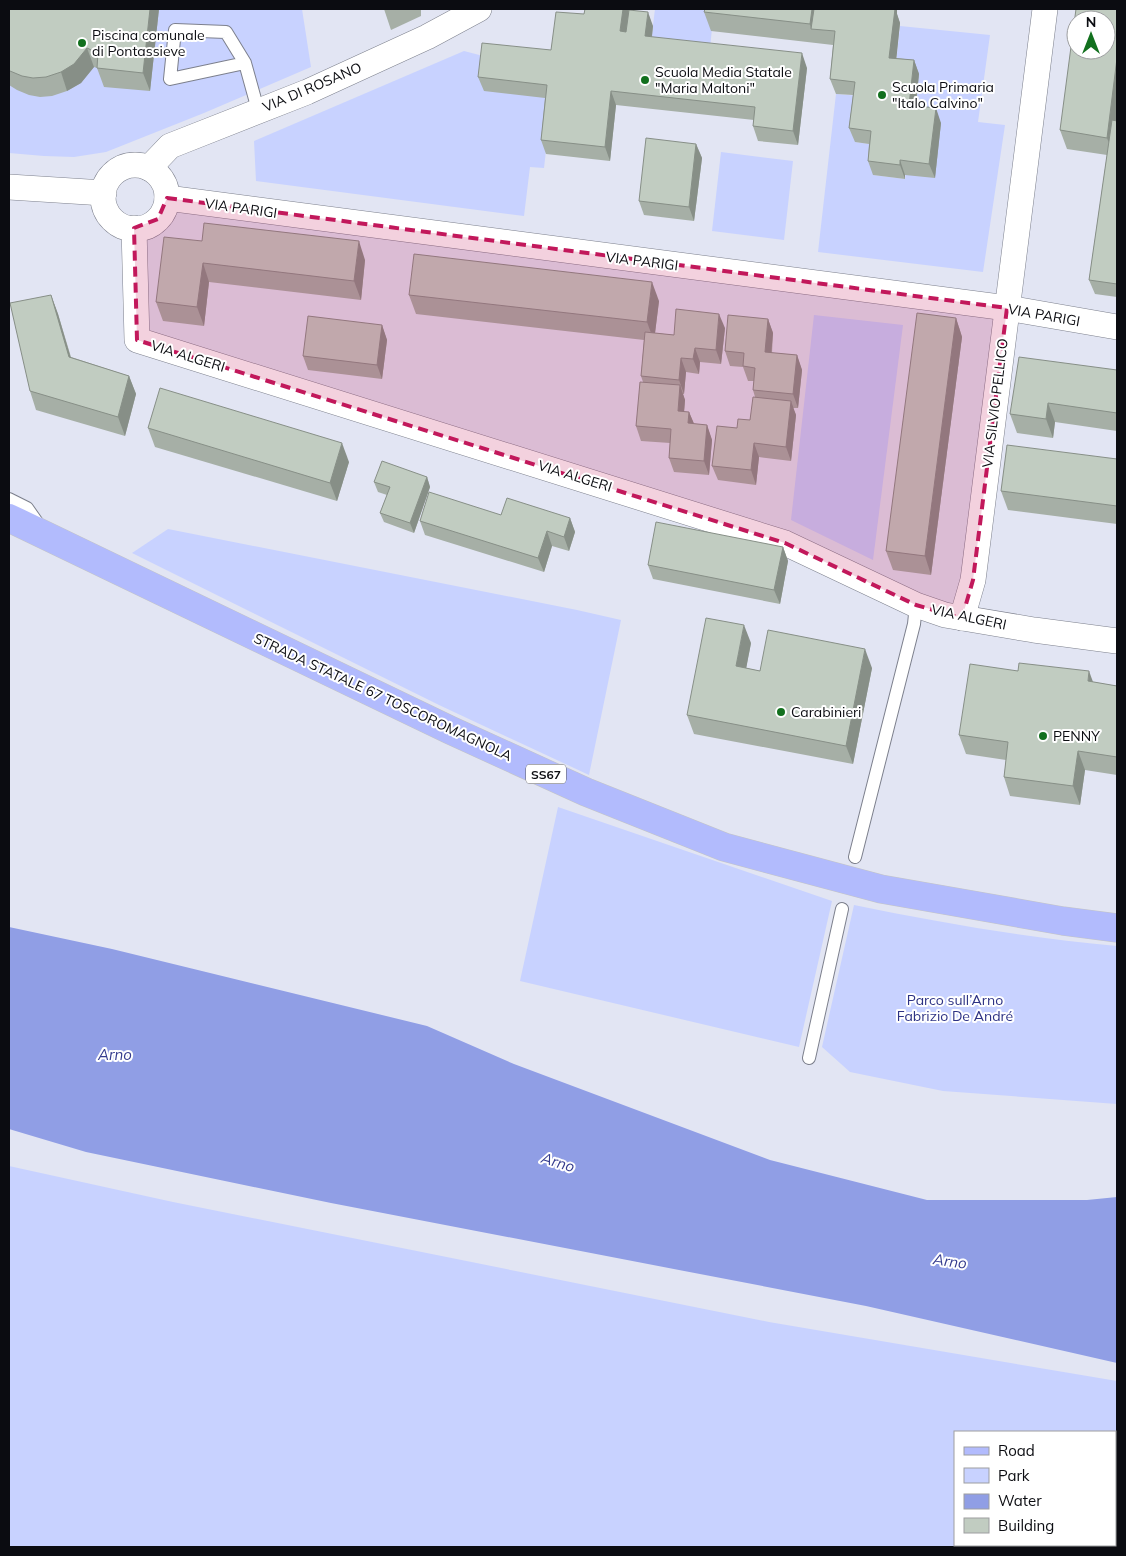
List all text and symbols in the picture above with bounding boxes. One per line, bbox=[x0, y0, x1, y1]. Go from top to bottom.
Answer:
north arrow bbox=[1066, 10, 1116, 60]
text: N bbox=[1086, 13, 1096, 31]
place label: Piscina comunale di Pontassieve bbox=[92, 26, 205, 60]
marker: Piscina comunale di Pontassieve bbox=[76, 37, 88, 49]
street label: VIA DI ROSANO bbox=[260, 58, 364, 116]
place label: Scuola Media Statale "Maria Maltoni" bbox=[655, 63, 792, 97]
marker: Scuola Media Statale "Maria Maltoni" bbox=[639, 74, 651, 86]
place label: Scuola Primaria "Italo Calvino" bbox=[892, 78, 994, 112]
marker: Scuola Primaria "Italo Calvino" bbox=[876, 89, 888, 101]
street label: VIA PARIGI bbox=[204, 194, 278, 222]
street label: VIA PARIGI bbox=[605, 248, 679, 274]
street label: VIA PARIGI bbox=[1007, 300, 1081, 330]
street label: VIA ALGERI bbox=[149, 336, 227, 376]
street label: VIA SILVIO PELLICO bbox=[978, 337, 1012, 469]
street label: VIA ALGERI bbox=[536, 456, 614, 496]
street label: VIA ALGERI bbox=[930, 600, 1008, 634]
street label: STRADA STATALE 67 TOSCOROMAGNOLA bbox=[251, 629, 516, 765]
place label: Carabinieri bbox=[791, 703, 861, 721]
marker: Carabinieri bbox=[775, 706, 787, 718]
place label: PENNY bbox=[1053, 727, 1100, 745]
marker: PENNY bbox=[1037, 730, 1049, 742]
road number: SS67 bbox=[526, 764, 566, 784]
park label: Parco sull’Arno Fabrizio De André bbox=[897, 991, 1013, 1025]
water label: Arno bbox=[97, 1045, 132, 1064]
water label: Arno bbox=[538, 1148, 577, 1176]
water label: Arno bbox=[931, 1249, 968, 1273]
legend bbox=[954, 1431, 1116, 1546]
text: Road bbox=[998, 1441, 1035, 1460]
text: Park bbox=[998, 1466, 1030, 1485]
text: Water bbox=[998, 1491, 1042, 1510]
text: Building bbox=[998, 1516, 1054, 1535]

